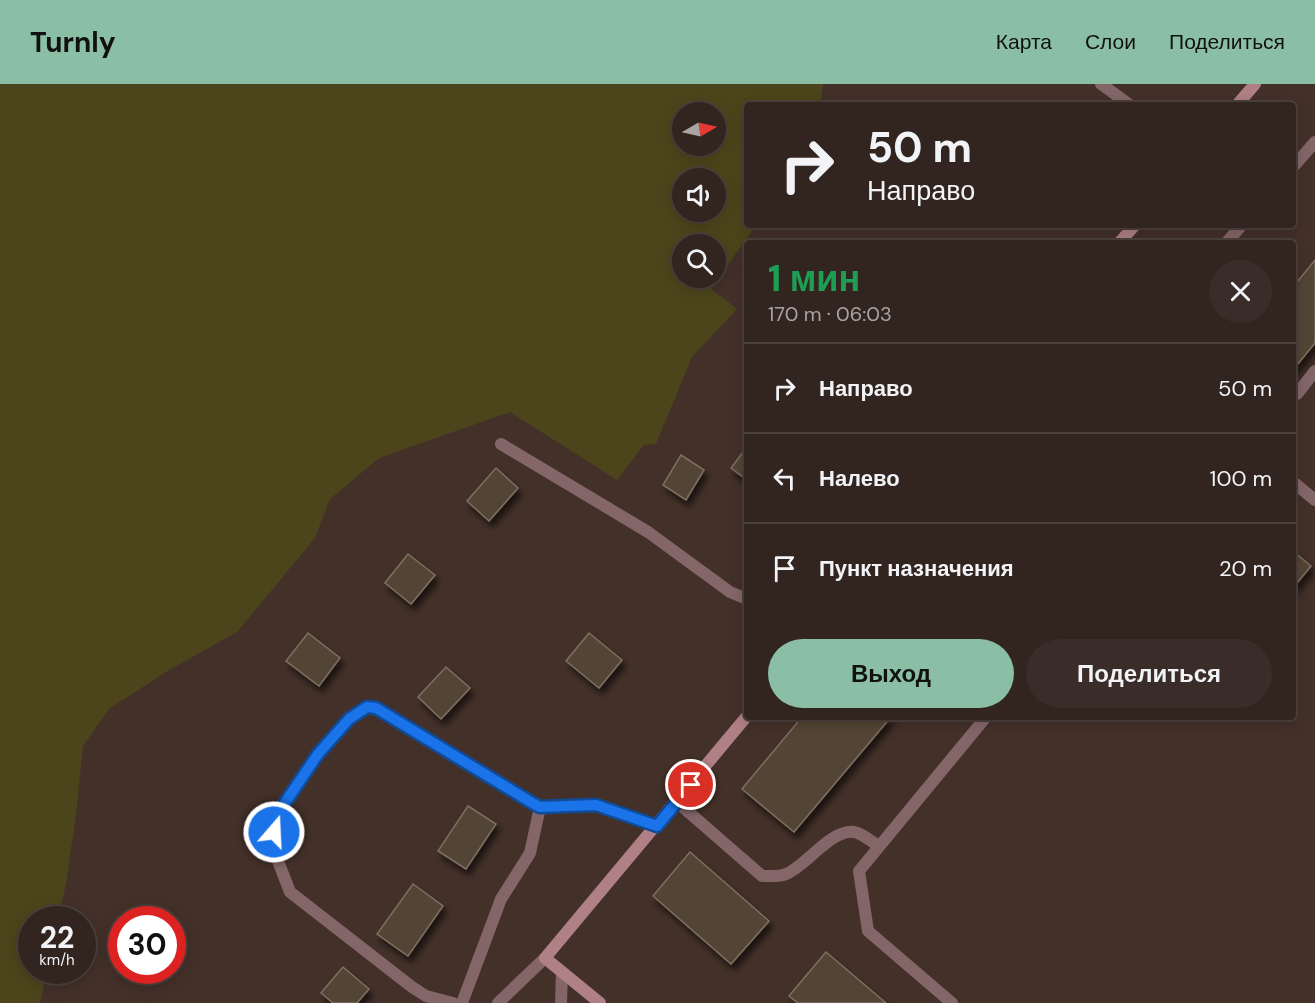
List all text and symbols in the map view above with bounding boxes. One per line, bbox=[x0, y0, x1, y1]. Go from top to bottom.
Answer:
text: Turnly bbox=[30, 24, 116, 61]
text: Карта bbox=[996, 28, 1052, 56]
text: Слои bbox=[1085, 28, 1136, 56]
text: Поделиться bbox=[1169, 28, 1285, 56]
north arrow bbox=[672, 102, 726, 156]
map controls bbox=[672, 102, 726, 288]
text: 50 m bbox=[867, 120, 972, 175]
icon: right bbox=[768, 126, 846, 204]
button: sound bbox=[672, 168, 726, 222]
text: Направо bbox=[867, 173, 975, 208]
button: search bbox=[672, 234, 726, 288]
text: 1 мин bbox=[768, 255, 860, 302]
button: close bbox=[1209, 260, 1272, 323]
text: 170 m · 06:03 bbox=[768, 301, 892, 327]
icon: right bbox=[768, 372, 801, 405]
text: Направо bbox=[819, 374, 913, 403]
text: 50 m bbox=[1218, 374, 1272, 403]
icon: left bbox=[768, 462, 801, 495]
text: Налево bbox=[819, 464, 900, 493]
text: 100 m bbox=[1210, 464, 1272, 493]
icon: arrive bbox=[768, 552, 801, 585]
text: Пункт назначения bbox=[819, 554, 1014, 583]
text: 20 m bbox=[1219, 554, 1272, 583]
button: Выход bbox=[768, 639, 1014, 708]
button: Поделиться bbox=[1026, 639, 1272, 708]
pin bbox=[665, 759, 716, 810]
icon: arrive bbox=[674, 768, 707, 801]
position arrow bbox=[242, 800, 306, 864]
speed limit sign: 30 bbox=[108, 906, 186, 984]
text: 22 bbox=[40, 918, 74, 957]
text: km/h bbox=[39, 950, 75, 970]

